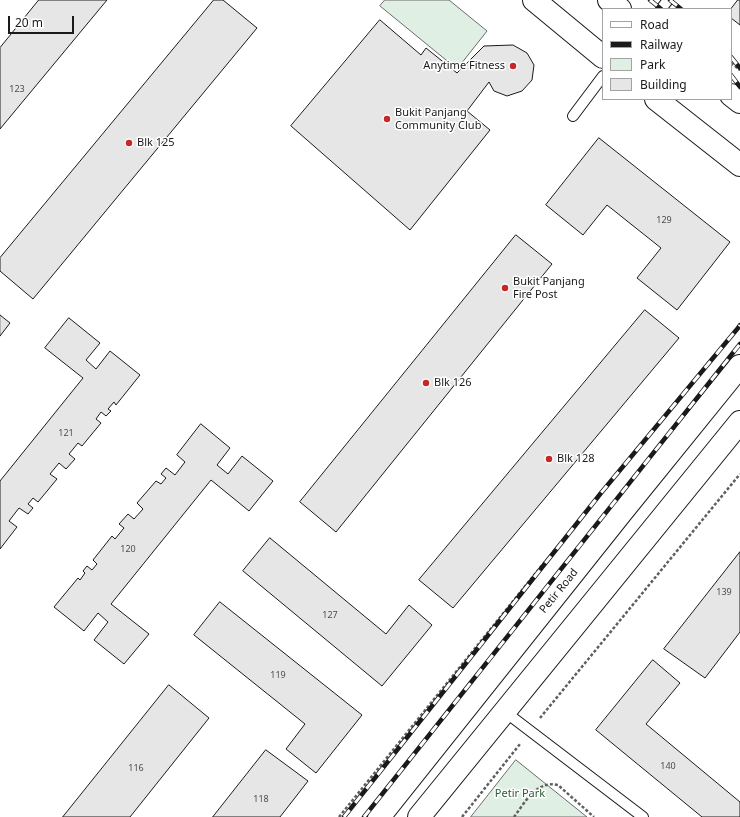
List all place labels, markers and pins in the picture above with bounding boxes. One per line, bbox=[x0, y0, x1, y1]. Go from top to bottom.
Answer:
place label: Anytime Fitness bbox=[423, 59, 505, 73]
marker: Anytime Fitness bbox=[508, 61, 518, 71]
place label: Bukit Panjang Community Club bbox=[395, 106, 481, 132]
marker: Bukit Panjang Community Club bbox=[382, 114, 392, 124]
place label: Blk 125 bbox=[137, 136, 175, 150]
marker: Blk 125 bbox=[124, 138, 134, 148]
place label: Bukit Panjang Fire Post bbox=[513, 275, 585, 301]
marker: Bukit Panjang Fire Post bbox=[500, 283, 510, 293]
place label: Blk 126 bbox=[434, 376, 472, 390]
marker: Blk 126 bbox=[421, 378, 431, 388]
place label: Blk 128 bbox=[557, 452, 595, 466]
marker: Blk 128 bbox=[544, 454, 554, 464]

